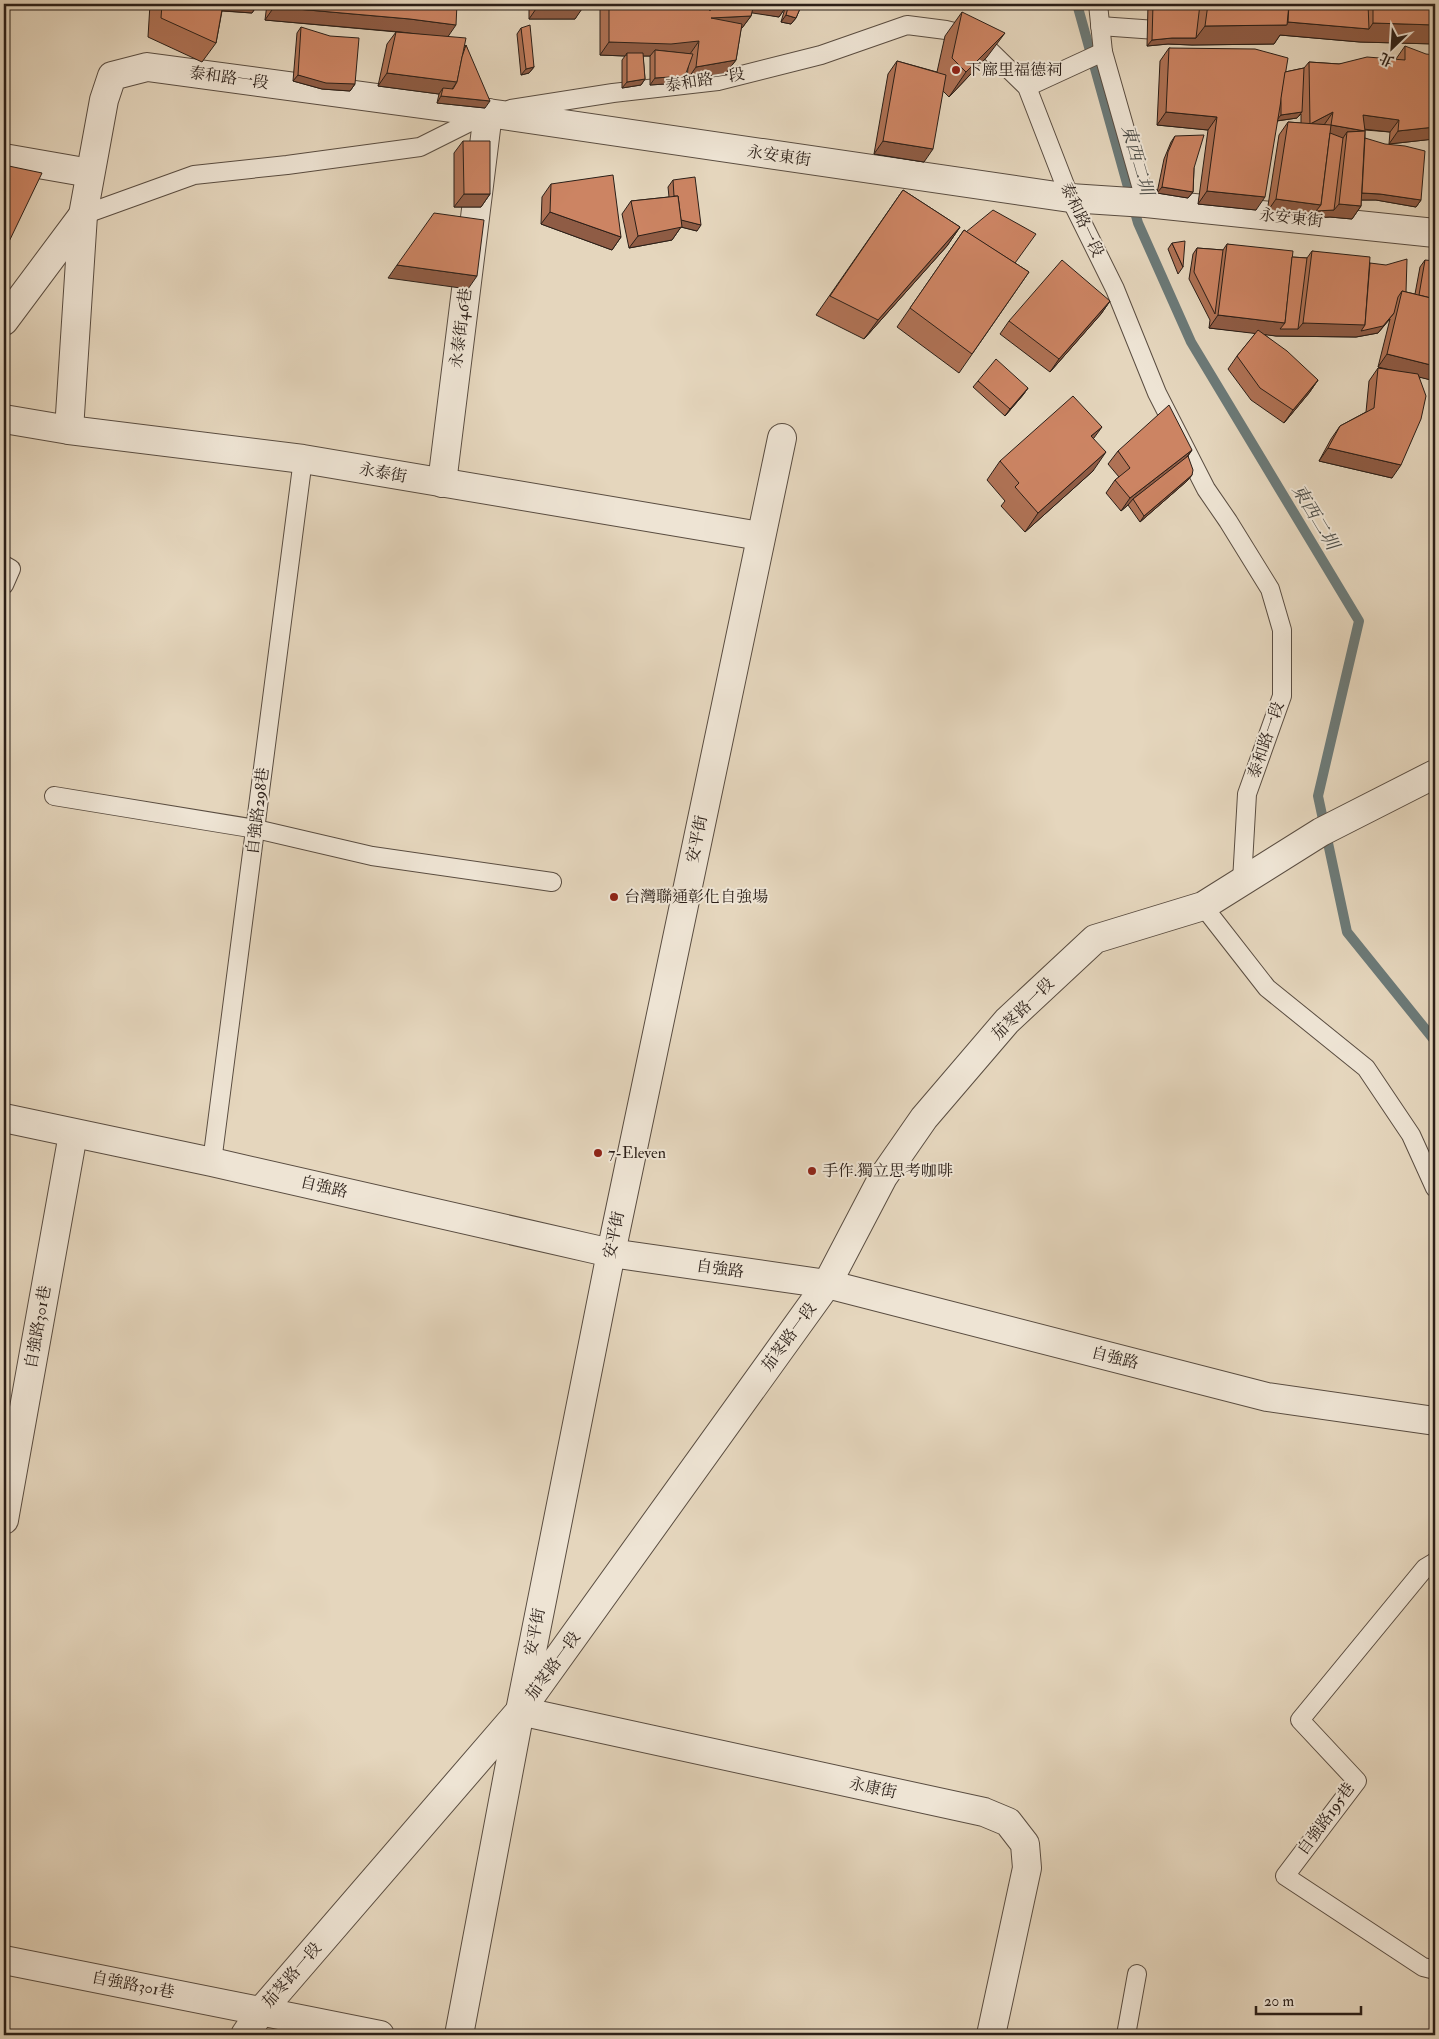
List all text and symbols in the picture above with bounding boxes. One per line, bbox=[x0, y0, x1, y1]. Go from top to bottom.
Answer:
north arrow bbox=[1366, 22, 1416, 72]
text: 北 bbox=[1377, 49, 1397, 70]
place label: 下廍里福德祠 bbox=[966, 60, 1062, 80]
street label: 泰和路一段 bbox=[188, 63, 270, 93]
street label: 泰和路一段 bbox=[664, 64, 746, 96]
marker: 下廍里福德祠 bbox=[950, 64, 962, 76]
water label: 東西二圳 bbox=[1116, 122, 1159, 201]
street label: 永安東街 bbox=[746, 142, 812, 170]
street label: 泰和路一段 bbox=[1056, 180, 1108, 260]
street label: 永安東街 bbox=[1258, 205, 1324, 231]
street label: 永泰街46巷 bbox=[446, 287, 476, 369]
street label: 永泰街 bbox=[358, 459, 408, 487]
water label: 東西二圳 bbox=[1287, 480, 1345, 556]
street label: 泰和路一段 bbox=[1244, 699, 1288, 781]
street label: 自強路298巷 bbox=[243, 766, 273, 856]
street label: 安平街 bbox=[682, 813, 712, 865]
place label: 台灣聯通彰化自強場 bbox=[624, 887, 768, 907]
marker: 台灣聯通彰化自強場 bbox=[608, 891, 620, 903]
street label: 茄苳路一段 bbox=[988, 974, 1058, 1044]
place label: 7-Eleven bbox=[608, 1143, 666, 1163]
marker: 7-Eleven bbox=[592, 1147, 604, 1159]
place label: 手作.獨立思考咖啡 bbox=[822, 1161, 953, 1181]
marker: 手作.獨立思考咖啡 bbox=[806, 1165, 818, 1177]
street label: 自強路 bbox=[298, 1172, 350, 1202]
street label: 安平街 bbox=[599, 1209, 629, 1261]
street label: 自強路 bbox=[695, 1256, 745, 1282]
street label: 自強路301巷 bbox=[21, 1284, 55, 1370]
street label: 茄苳路一段 bbox=[757, 1299, 821, 1375]
street label: 自強路 bbox=[1089, 1342, 1141, 1374]
street label: 安平街 bbox=[521, 1607, 549, 1657]
street label: 茄苳路一段 bbox=[521, 1628, 585, 1704]
street label: 永康街 bbox=[847, 1773, 899, 1803]
street label: 自強路195巷 bbox=[1293, 1779, 1359, 1859]
street label: 茄苳路一段 bbox=[258, 1938, 326, 2012]
street label: 自強路301巷 bbox=[90, 1967, 176, 2003]
scale bar bbox=[1256, 1984, 1362, 2016]
text: 20 m bbox=[1264, 1992, 1294, 2011]

